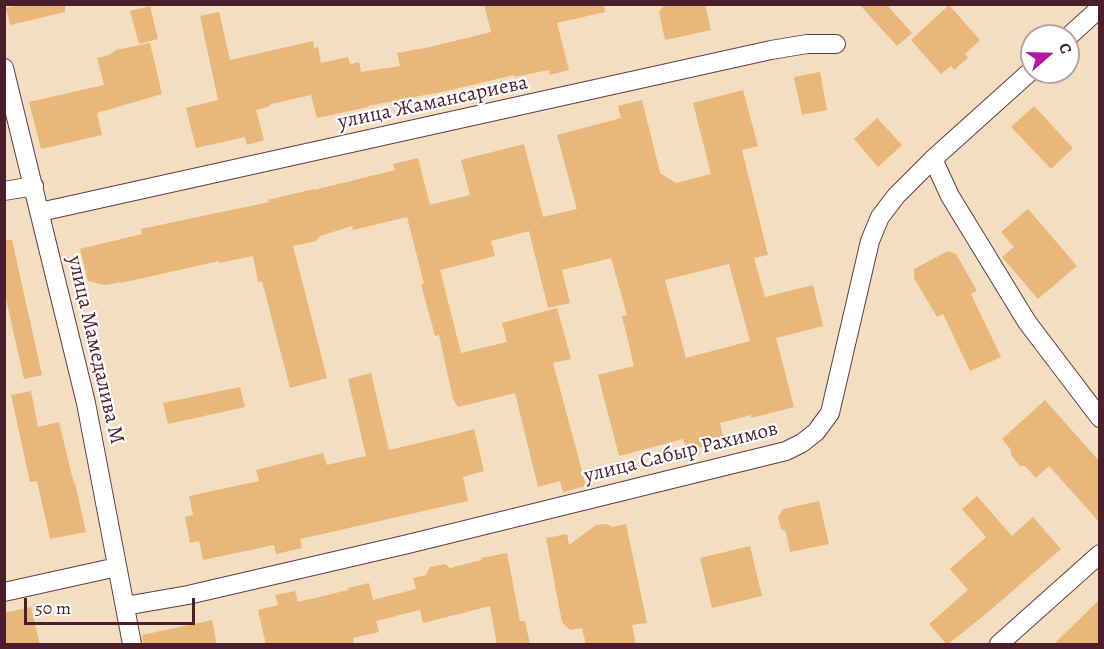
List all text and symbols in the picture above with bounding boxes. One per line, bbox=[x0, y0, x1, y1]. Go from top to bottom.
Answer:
north arrow bbox=[1020, 24, 1080, 84]
text: С bbox=[1053, 40, 1077, 57]
street label: улица Жамансариева bbox=[336, 71, 530, 135]
street label: улица Мамедалива М bbox=[61, 253, 129, 447]
street label: улица Сабыр Рахимов bbox=[581, 417, 781, 489]
scale bar bbox=[27, 586, 198, 624]
text: 50 m bbox=[35, 596, 71, 620]

